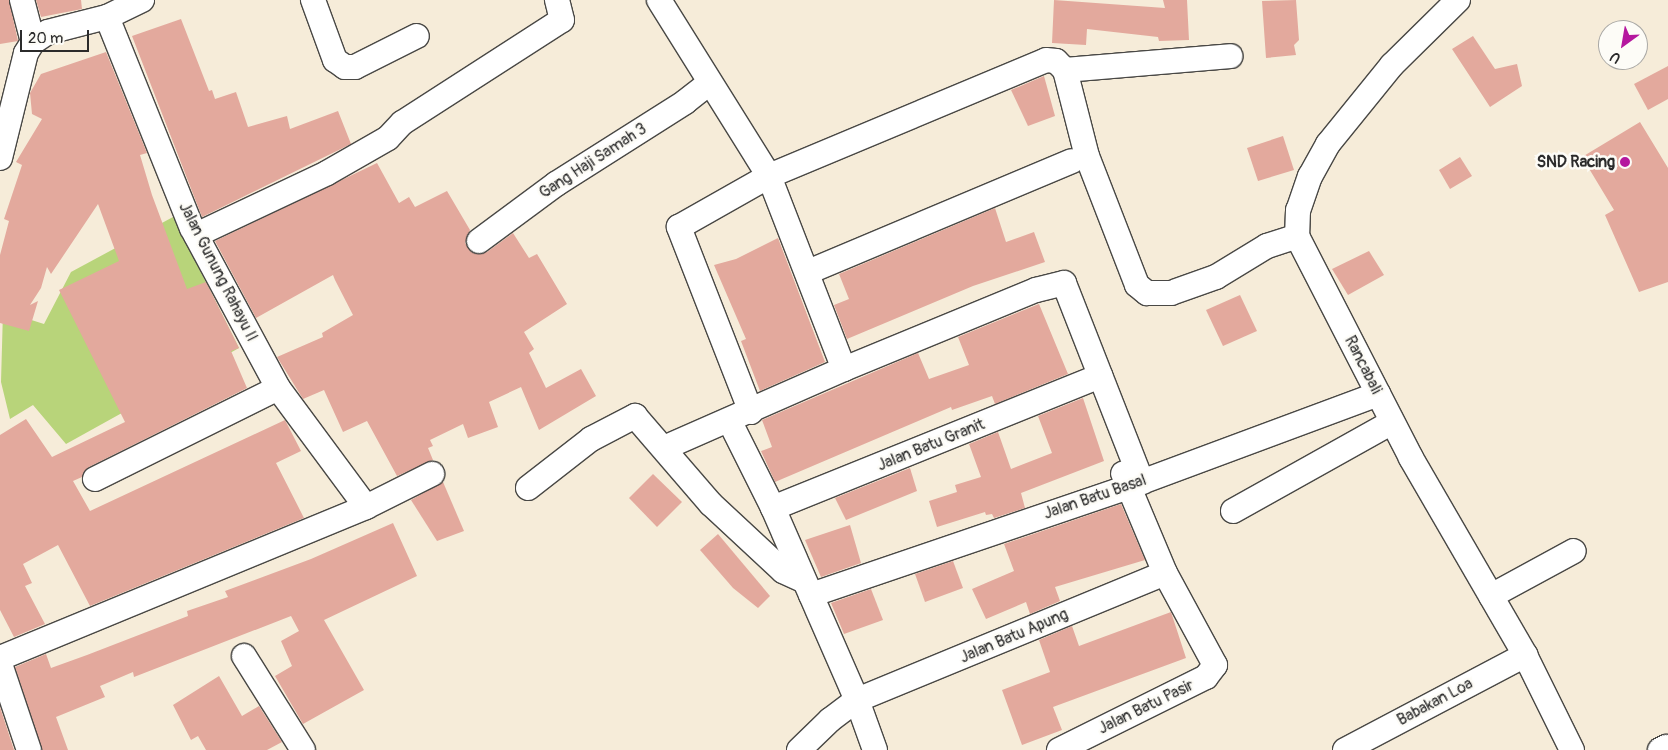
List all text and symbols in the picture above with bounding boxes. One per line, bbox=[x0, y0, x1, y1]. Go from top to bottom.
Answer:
scale bar bbox=[22, 20, 91, 52]
north arrow bbox=[1598, 20, 1648, 70]
text: 20 m bbox=[28, 29, 63, 48]
text: U bbox=[1607, 48, 1624, 67]
street label: Gang Haji Samah 3 bbox=[536, 119, 650, 203]
place label: SND Racing bbox=[1537, 152, 1615, 172]
marker: SND Racing bbox=[1619, 156, 1631, 168]
street label: Jalan Gunung Rahayu II bbox=[175, 199, 261, 345]
street label: Rancabali bbox=[1340, 333, 1386, 397]
street label: Jalan Batu Granit bbox=[875, 415, 987, 475]
street label: Jalan Batu Basal bbox=[1041, 470, 1149, 524]
street label: Jalan Batu Apung bbox=[957, 605, 1071, 667]
street label: Babakan Loa bbox=[1394, 674, 1476, 730]
street label: Jalan Batu Pasir bbox=[1095, 676, 1197, 738]

